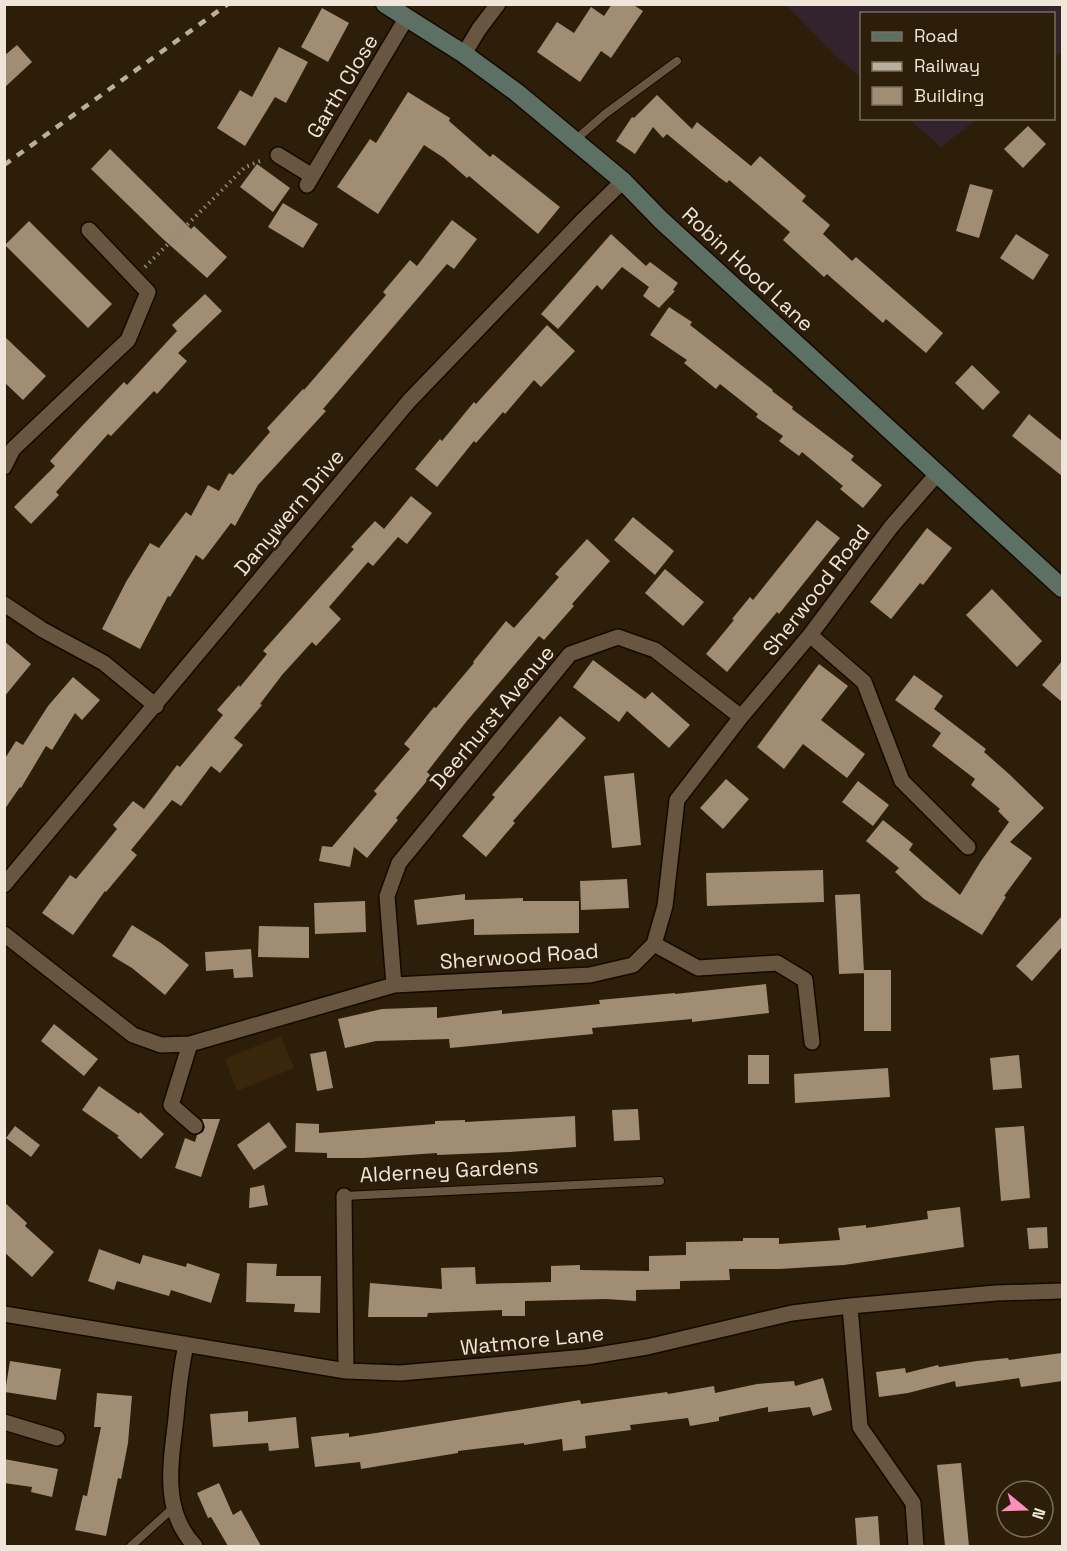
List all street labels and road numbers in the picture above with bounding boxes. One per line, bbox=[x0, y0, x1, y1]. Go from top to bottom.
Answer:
street label: Garth Close bbox=[300, 29, 384, 143]
street label: Robin Hood Lane bbox=[676, 201, 820, 337]
street label: Danywern Drive bbox=[228, 443, 350, 581]
street label: Sherwood Road bbox=[756, 519, 876, 661]
street label: Deerhurst Avenue bbox=[424, 639, 560, 795]
street label: Sherwood Road bbox=[439, 937, 599, 975]
street label: Alderney Gardens bbox=[359, 1152, 539, 1188]
street label: Watmore Lane bbox=[459, 1319, 605, 1361]

